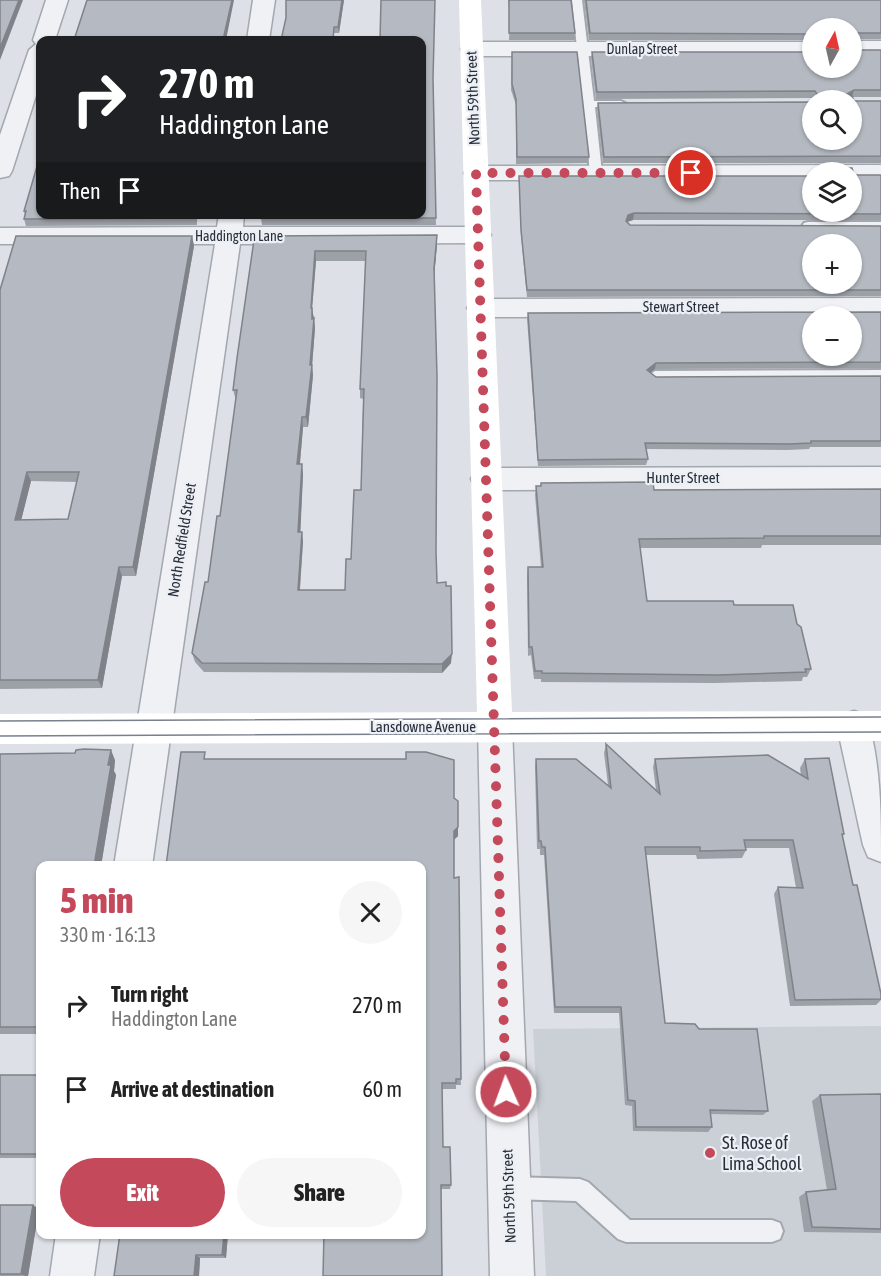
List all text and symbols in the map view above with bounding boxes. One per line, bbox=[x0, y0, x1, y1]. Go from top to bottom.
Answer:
north arrow bbox=[802, 18, 862, 78]
map controls bbox=[802, 18, 862, 366]
street label: Dunlap Street bbox=[607, 41, 677, 57]
street label: North 59th Street bbox=[462, 50, 483, 146]
text: 270 m bbox=[159, 59, 254, 107]
icon: right bbox=[60, 60, 138, 138]
button: search bbox=[802, 90, 862, 150]
text: Haddington Lane bbox=[159, 109, 329, 140]
pin bbox=[665, 147, 716, 198]
icon: arrive bbox=[674, 156, 707, 189]
button: layers bbox=[802, 162, 862, 222]
icon: arrive bbox=[113, 174, 146, 207]
text: Then bbox=[60, 178, 101, 204]
street label: Haddington Lane bbox=[195, 228, 283, 244]
button: + bbox=[802, 234, 862, 294]
street label: Stewart Street bbox=[643, 298, 719, 315]
button: − bbox=[802, 306, 862, 366]
street label: Hunter Street bbox=[646, 469, 720, 486]
street label: North Redfield Street bbox=[164, 482, 199, 598]
street label: Lansdowne Avenue bbox=[370, 718, 476, 735]
text: 5 min bbox=[60, 879, 134, 921]
button: close bbox=[339, 881, 402, 944]
text: 330 m · 16:13 bbox=[60, 923, 156, 946]
text: Turn right bbox=[111, 981, 188, 1007]
icon: right bbox=[60, 989, 93, 1022]
text: 270 m bbox=[352, 992, 402, 1018]
text: Haddington Lane bbox=[111, 1007, 237, 1030]
position arrow bbox=[474, 1060, 538, 1124]
icon: arrive bbox=[60, 1073, 93, 1106]
text: Arrive at destination bbox=[111, 1076, 274, 1102]
text: 60 m bbox=[362, 1076, 402, 1102]
place label: St. Rose of Lima School bbox=[722, 1132, 802, 1174]
marker: St. Rose of Lima School bbox=[703, 1146, 717, 1160]
street label: North 59th Street bbox=[498, 1148, 519, 1244]
button: Exit bbox=[60, 1158, 225, 1227]
button: Share bbox=[237, 1158, 402, 1227]

